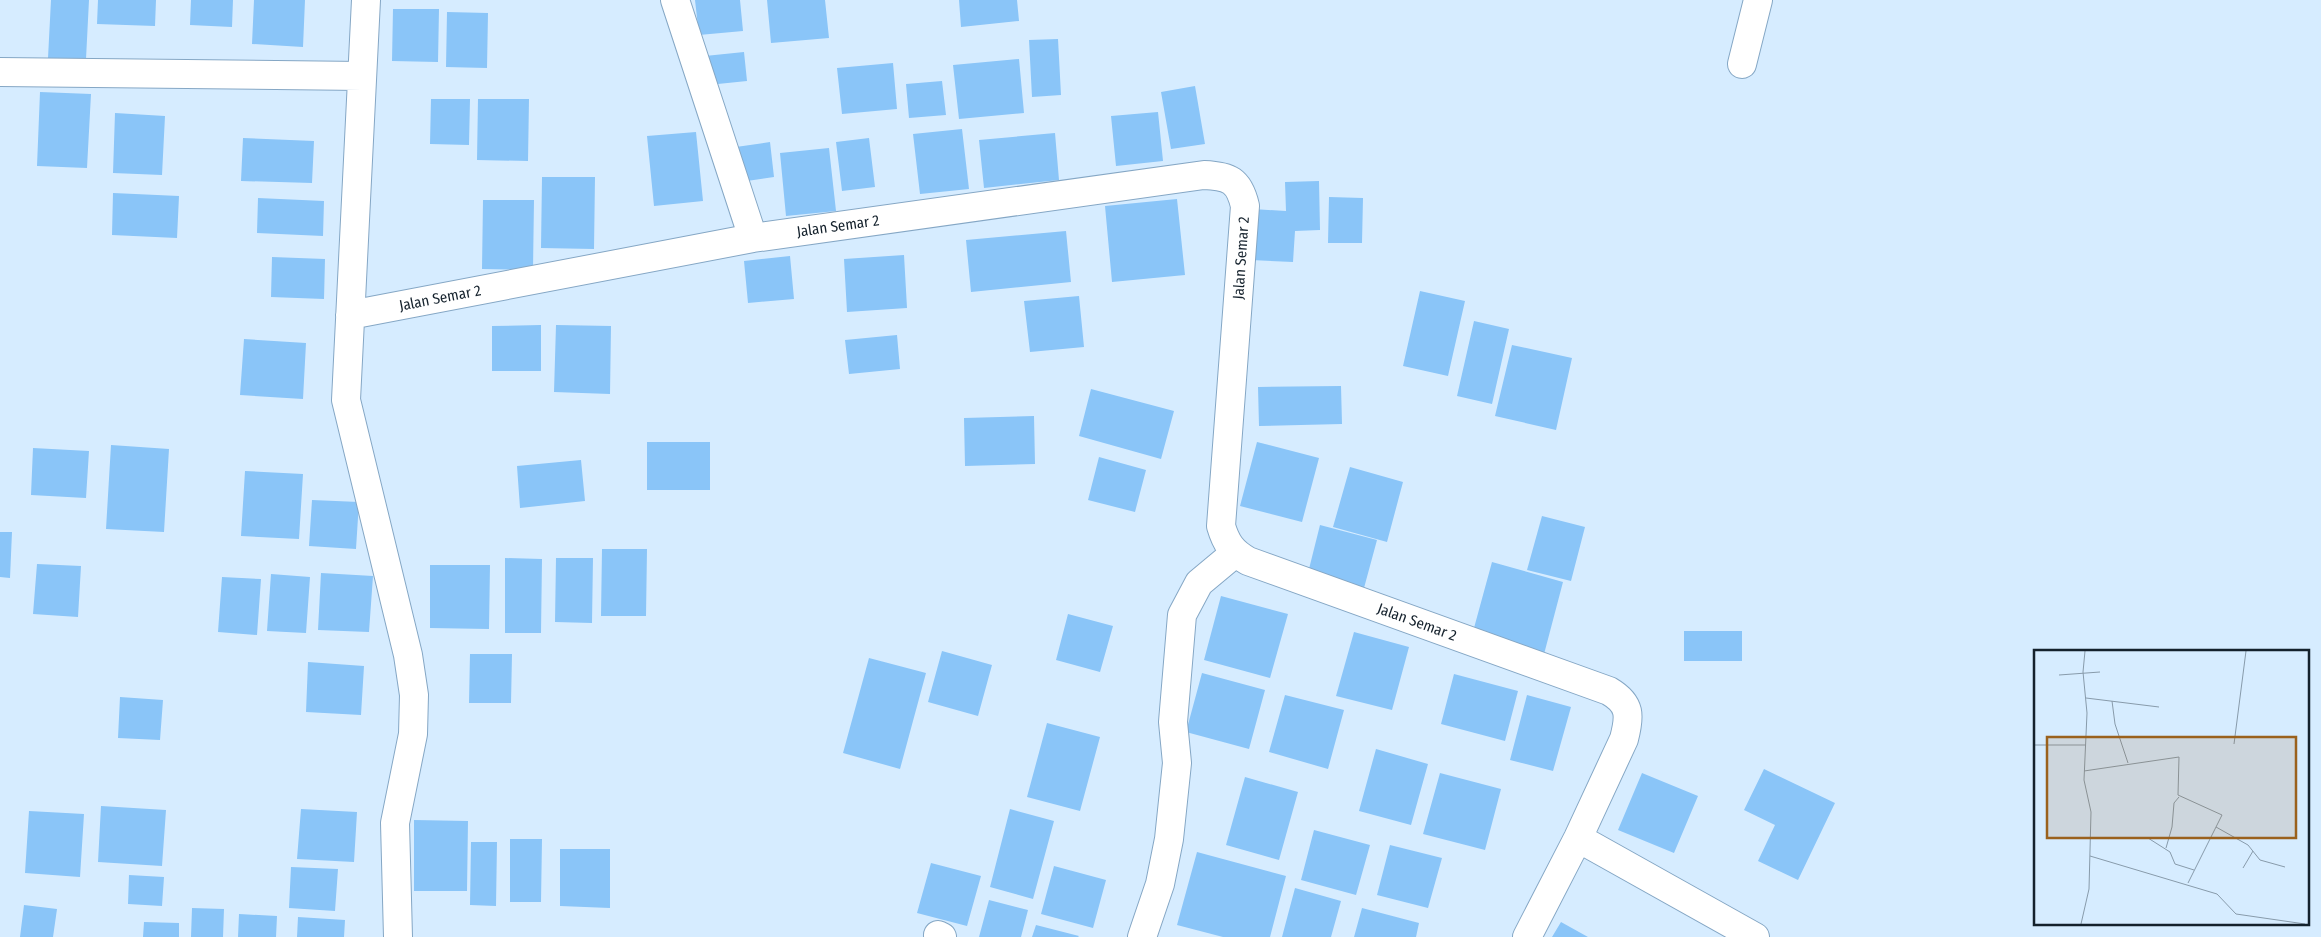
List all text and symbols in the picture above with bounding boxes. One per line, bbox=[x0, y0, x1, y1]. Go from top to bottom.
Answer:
street label: Jalan Semar 2 bbox=[796, 211, 881, 241]
street label: Jalan Semar 2 bbox=[1229, 216, 1253, 300]
street label: Jalan Semar 2 bbox=[398, 281, 483, 315]
street label: Jalan Semar 2 bbox=[1375, 599, 1459, 645]
inset map bbox=[2034, 650, 2308, 924]

